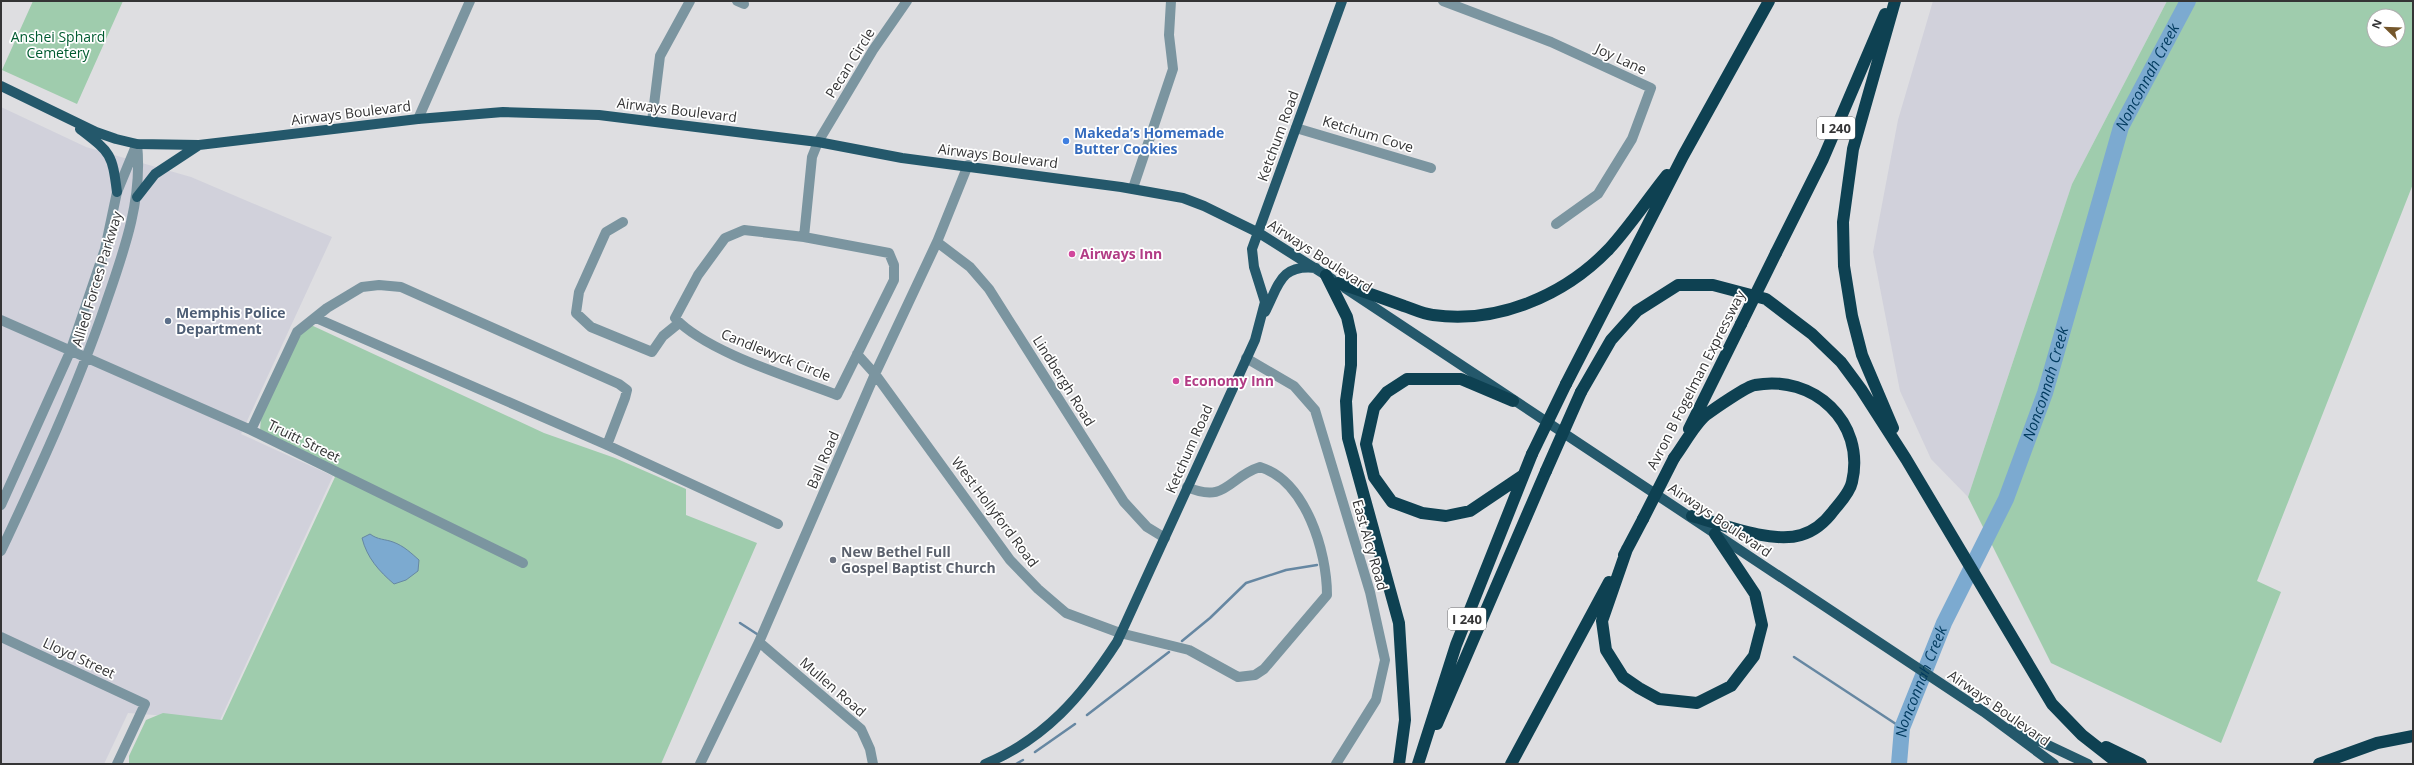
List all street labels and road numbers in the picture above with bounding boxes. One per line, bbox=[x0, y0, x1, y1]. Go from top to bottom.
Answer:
street label: Pecan Circle bbox=[821, 24, 879, 101]
street label: Joy Lane bbox=[1591, 38, 1650, 79]
street label: Ketchum Road bbox=[1252, 88, 1303, 184]
street label: Airways Boulevard bbox=[616, 93, 738, 126]
street label: Airways Boulevard bbox=[290, 96, 412, 129]
street label: Ketchum Cove bbox=[1320, 111, 1416, 156]
road number: I 240 bbox=[1817, 117, 1855, 139]
street label: Airways Boulevard bbox=[937, 139, 1059, 172]
street label: Allied Forces Parkway bbox=[67, 208, 126, 349]
street label: Airways Boulevard bbox=[1265, 215, 1376, 296]
street label: Avron B Fogelman Expressway bbox=[1642, 286, 1750, 473]
street label: Candlewyck Circle bbox=[718, 324, 834, 385]
street label: Lindbergh Road bbox=[1029, 332, 1100, 430]
street label: Ketchum Road bbox=[1160, 401, 1217, 496]
street label: Truitt Street bbox=[265, 415, 344, 466]
street label: Ball Road bbox=[802, 428, 843, 492]
street label: West Hollyford Road bbox=[948, 453, 1043, 571]
street label: Airways Boulevard bbox=[1665, 478, 1776, 561]
street label: East Alcy Road bbox=[1348, 497, 1393, 593]
road number: I 240 bbox=[1448, 608, 1486, 630]
street label: Lloyd Street bbox=[40, 633, 118, 683]
street label: Mullen Road bbox=[796, 653, 870, 721]
street label: Airways Boulevard bbox=[1944, 665, 2054, 750]

